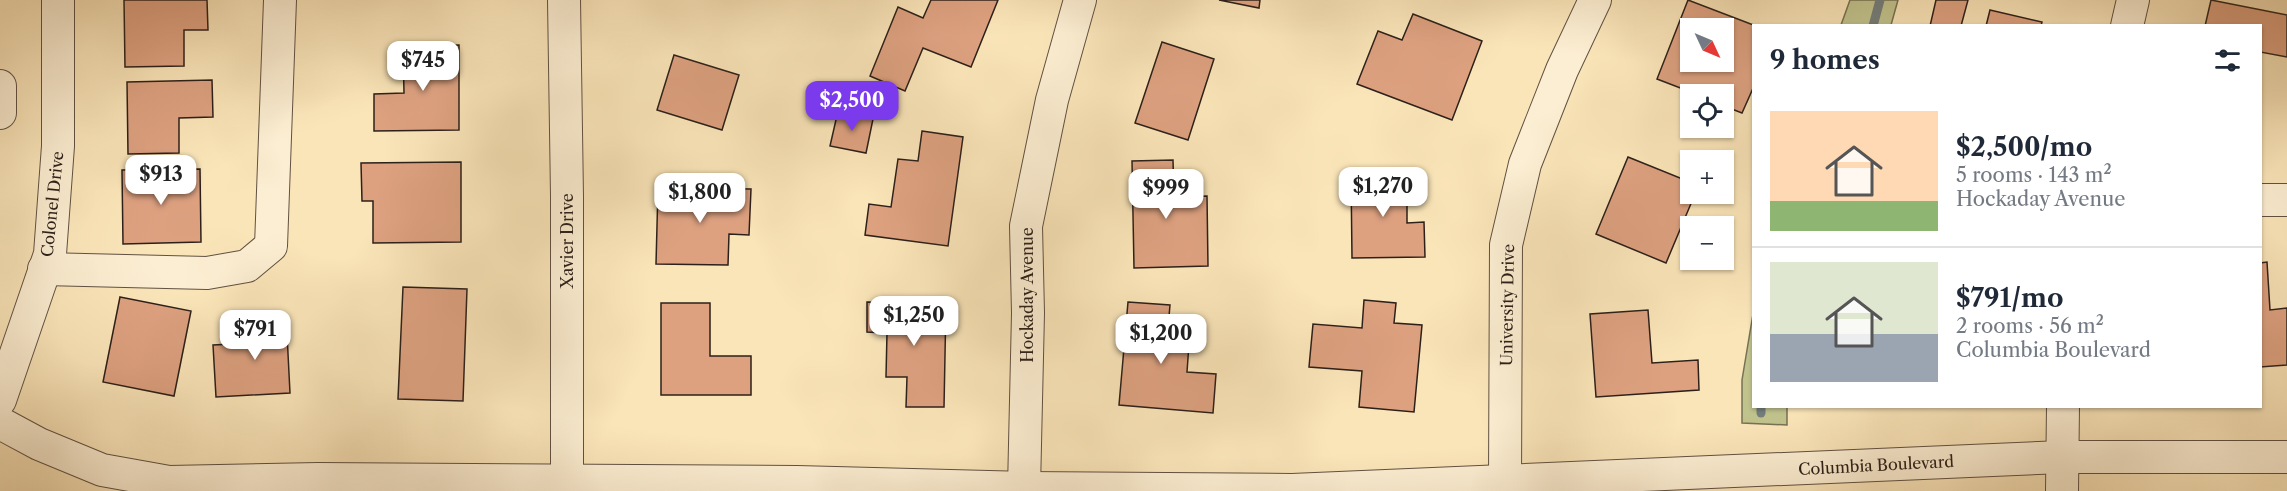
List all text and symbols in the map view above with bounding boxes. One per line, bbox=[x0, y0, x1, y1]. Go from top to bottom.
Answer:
north arrow bbox=[1680, 18, 1734, 72]
map controls bbox=[1680, 18, 1734, 270]
pin: $745 bbox=[387, 41, 459, 92]
text: 9 homes bbox=[1770, 44, 1880, 76]
icon: filters bbox=[2211, 44, 2244, 77]
text: $745 bbox=[401, 48, 445, 72]
pin: $2,500 bbox=[803, 81, 901, 132]
button: locate bbox=[1680, 84, 1734, 138]
text: $2,500 bbox=[820, 88, 885, 112]
text: $2,500/mo bbox=[1956, 131, 2092, 163]
icon: home bbox=[1818, 135, 1890, 207]
street label: Colonel Drive bbox=[37, 150, 68, 258]
button: + bbox=[1680, 150, 1734, 204]
pin: $913 bbox=[125, 155, 197, 206]
text: $913 bbox=[139, 162, 183, 186]
text: 5 rooms · 143 m² bbox=[1956, 163, 2112, 187]
pin: $1,270 bbox=[1334, 167, 1432, 218]
pin: $999 bbox=[1130, 169, 1202, 220]
pin: $1,800 bbox=[651, 173, 749, 224]
text: $1,270 bbox=[1353, 174, 1413, 198]
text: $999 bbox=[1143, 176, 1189, 200]
text: $1,800 bbox=[668, 180, 732, 204]
text: Hockaday Avenue bbox=[1956, 187, 2125, 211]
street label: Xavier Drive bbox=[557, 193, 577, 290]
button: − bbox=[1680, 216, 1734, 270]
street label: Hockaday Avenue bbox=[1017, 227, 1037, 363]
street label: University Drive bbox=[1496, 244, 1518, 366]
text: $791/mo bbox=[1956, 282, 2063, 314]
icon: home bbox=[1818, 286, 1890, 358]
pin: $1,250 bbox=[865, 296, 963, 347]
text: $1,250 bbox=[883, 303, 945, 327]
pin: $791 bbox=[219, 310, 291, 361]
pin: $1,200 bbox=[1112, 314, 1210, 365]
text: 2 rooms · 56 m² bbox=[1956, 314, 2104, 338]
text: $791 bbox=[234, 317, 276, 341]
text: $1,200 bbox=[1130, 321, 1192, 345]
text: Columbia Boulevard bbox=[1956, 338, 2151, 362]
street label: Columbia Boulevard bbox=[1798, 451, 1955, 479]

